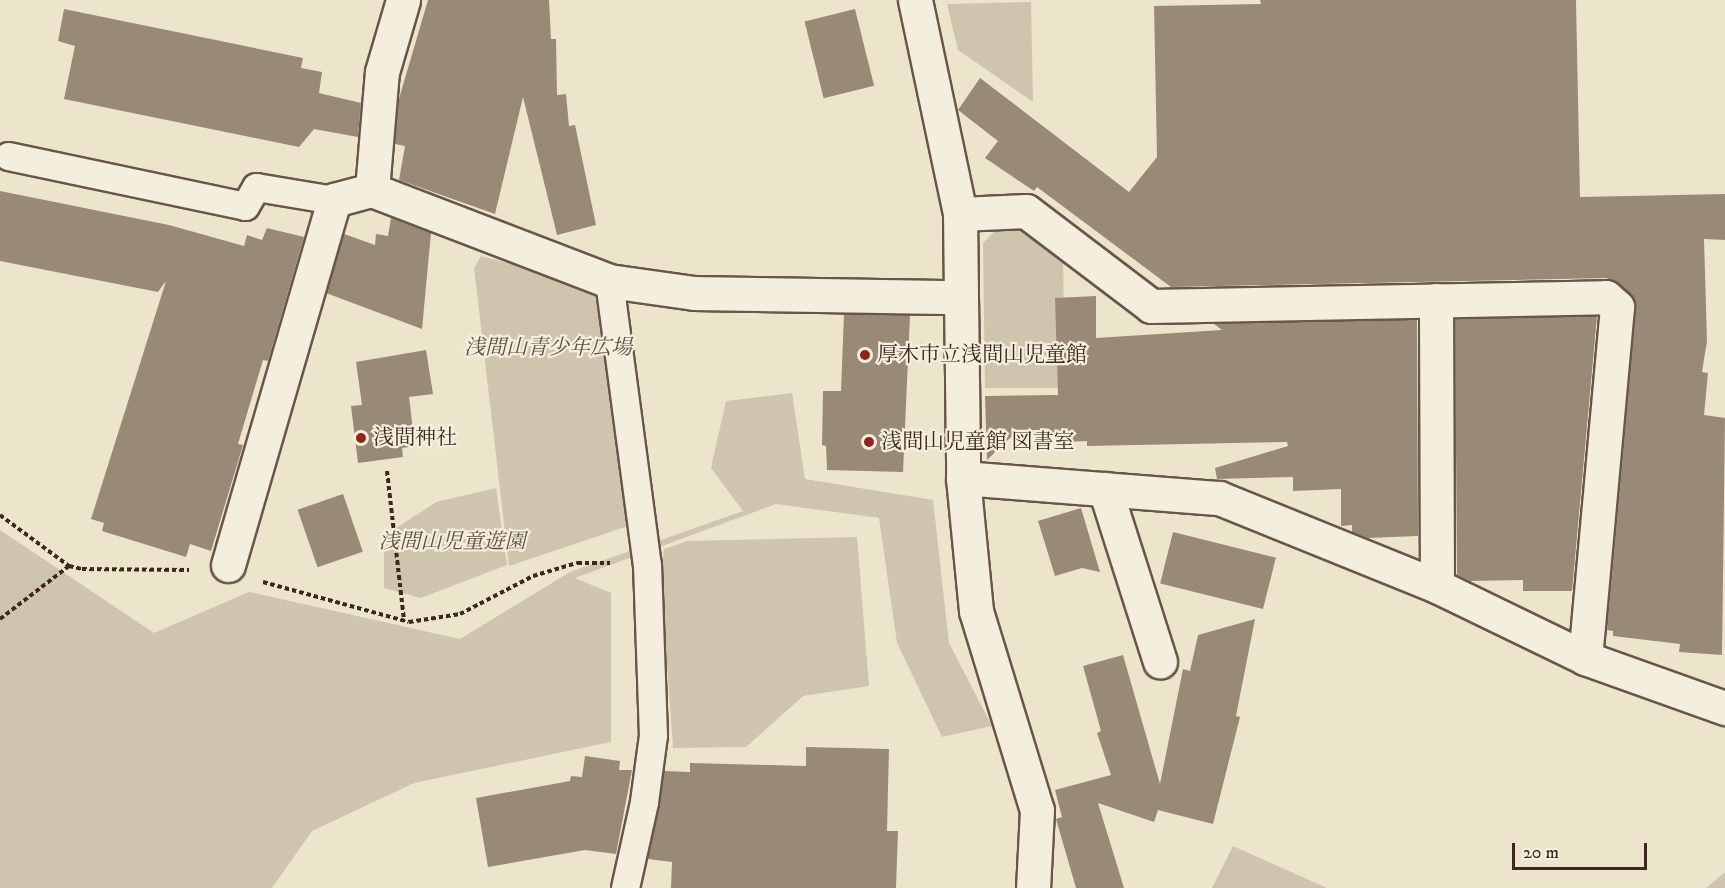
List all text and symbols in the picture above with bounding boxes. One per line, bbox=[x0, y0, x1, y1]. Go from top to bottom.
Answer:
park label: 浅間山青少年広場 bbox=[464, 335, 632, 361]
place label: 厚木市立浅間山児童館 bbox=[877, 342, 1087, 368]
marker: 厚木市立浅間山児童館 bbox=[858, 348, 872, 362]
place label: 浅間神社 bbox=[373, 425, 457, 451]
place label: 浅間山児童館 図書室 bbox=[881, 429, 1075, 455]
marker: 浅間神社 bbox=[354, 431, 368, 445]
marker: 浅間山児童館 図書室 bbox=[862, 435, 876, 449]
park label: 浅間山児童遊園 bbox=[379, 529, 525, 555]
scale bar bbox=[1515, 831, 1650, 869]
text: 20 m bbox=[1523, 842, 1559, 864]

